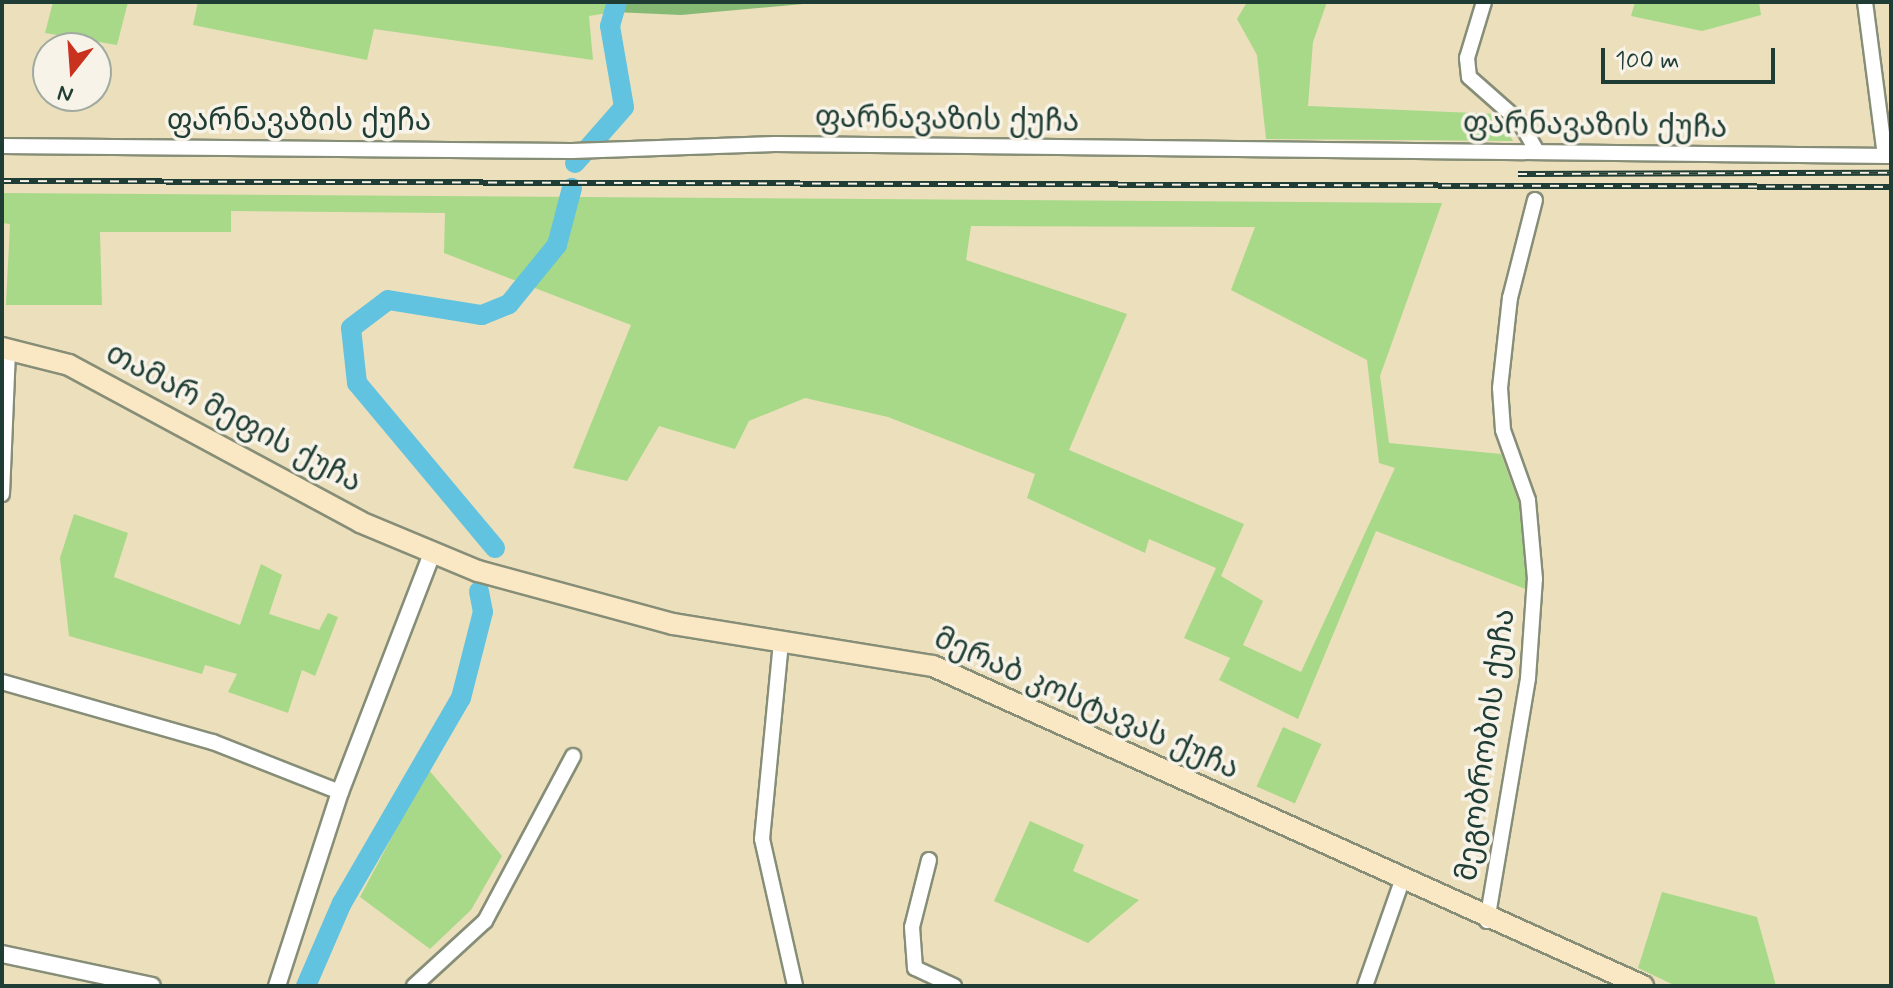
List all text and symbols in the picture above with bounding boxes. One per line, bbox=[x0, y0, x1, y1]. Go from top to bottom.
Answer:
north arrow bbox=[32, 32, 112, 112]
scale bar bbox=[1605, 32, 1779, 82]
text: 100 m bbox=[1615, 46, 1679, 77]
text: N bbox=[54, 78, 77, 109]
street label: ფარნავაზის ქუჩა bbox=[814, 101, 1080, 141]
street label: ფარნავაზის ქუჩა bbox=[167, 104, 431, 140]
street label: ფარნავაზის ქუჩა bbox=[1462, 107, 1728, 147]
street label: თამარ მეფის ქუჩა bbox=[99, 336, 367, 502]
street label: მეგობრობის ქუჩა bbox=[1450, 606, 1524, 884]
street label: მერაბ კოსტავას ქუჩა bbox=[928, 621, 1244, 789]

